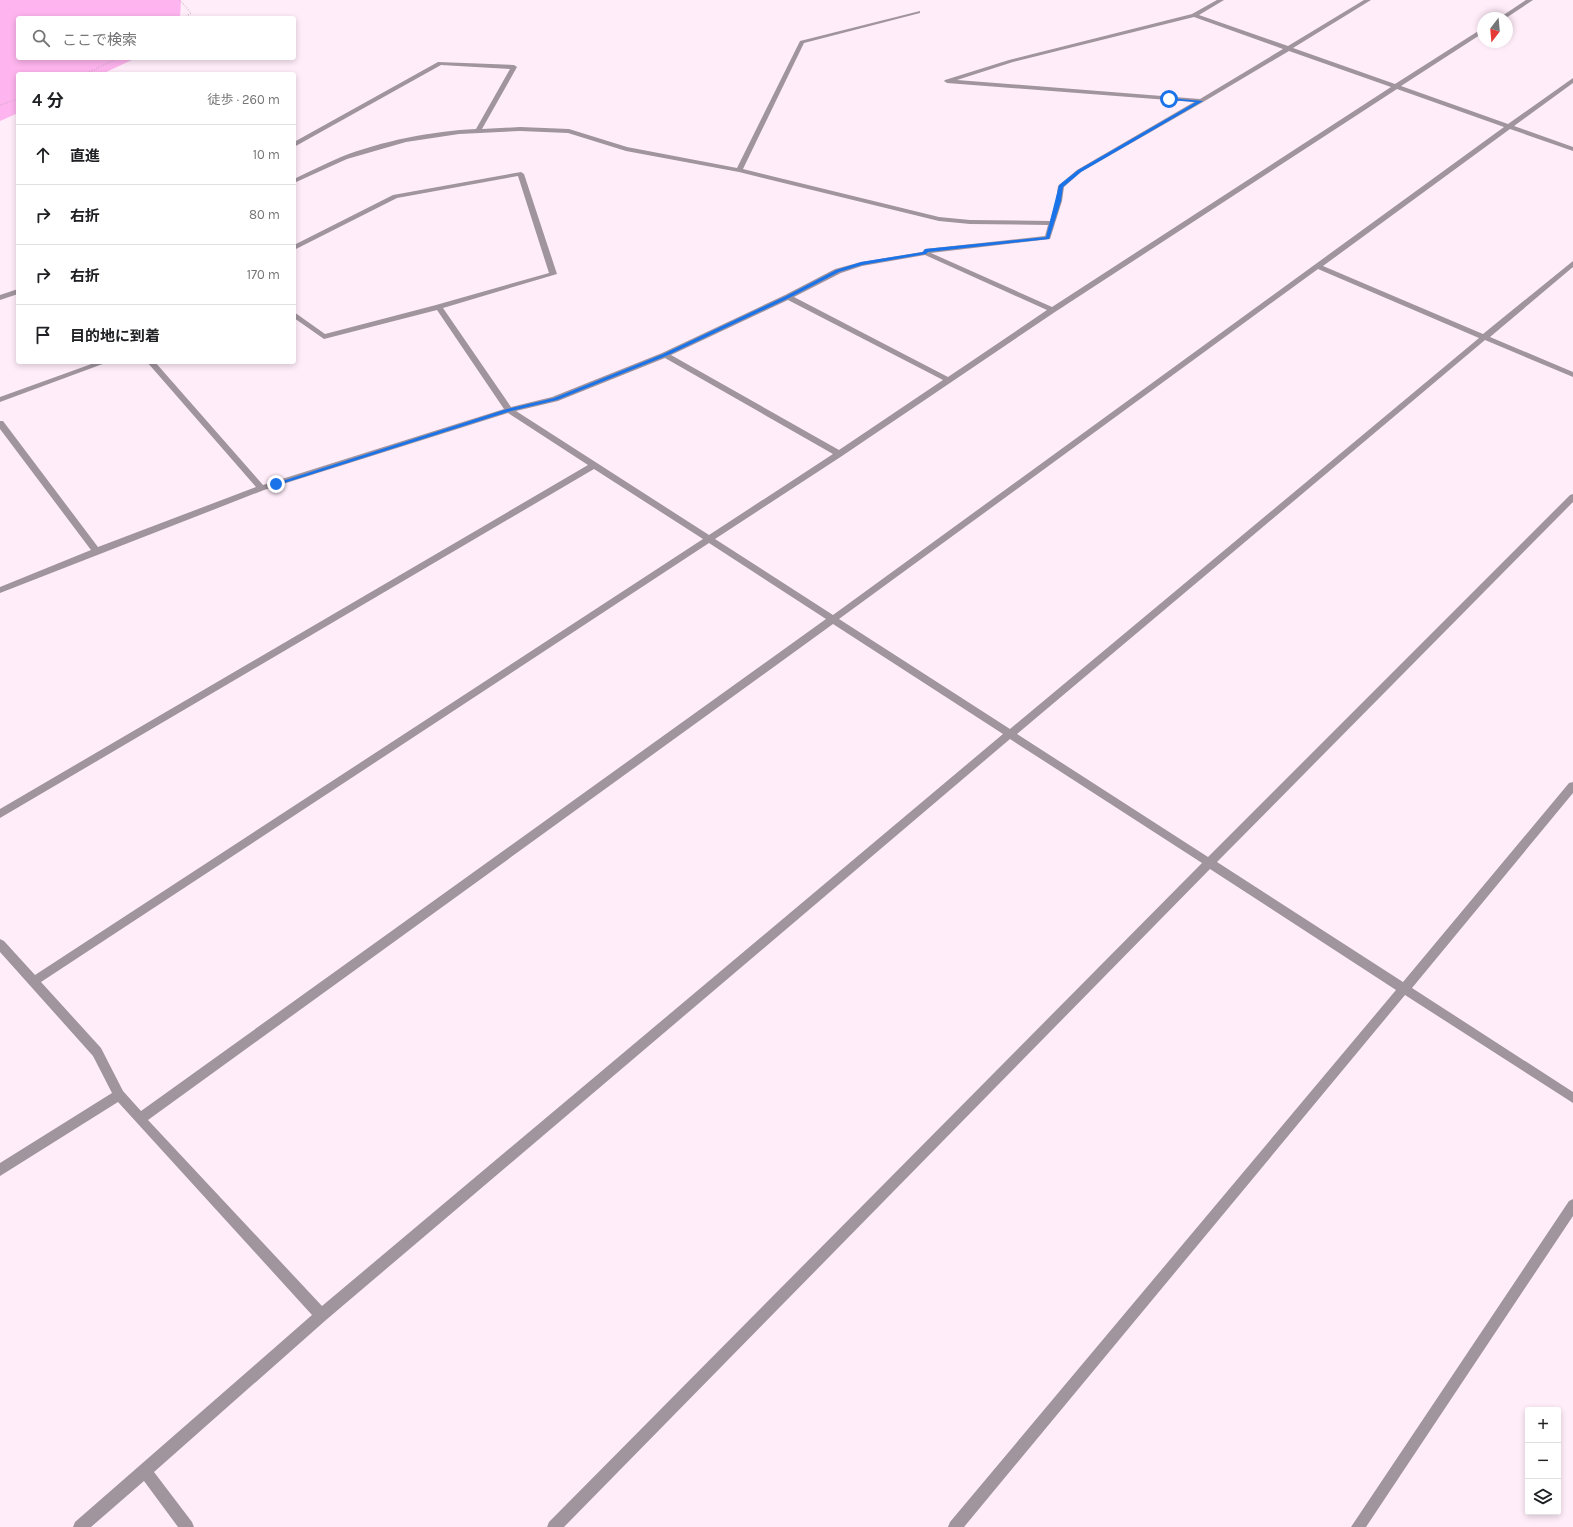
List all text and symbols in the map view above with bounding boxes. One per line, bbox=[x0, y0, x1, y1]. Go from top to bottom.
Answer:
north arrow bbox=[1477, 12, 1513, 48]
search box bbox=[16, 16, 296, 60]
icon: search bbox=[30, 27, 52, 49]
text: ここで検索 bbox=[62, 31, 137, 49]
text: 4 分 bbox=[32, 90, 63, 110]
route start bbox=[1160, 90, 1178, 108]
text: 徒歩 · 260 m bbox=[208, 92, 280, 107]
icon: ahead bbox=[32, 144, 54, 166]
text: 直進 bbox=[70, 147, 100, 165]
text: 10 m bbox=[253, 147, 280, 162]
icon: right bbox=[32, 204, 54, 226]
text: 右折 bbox=[70, 207, 100, 225]
text: 80 m bbox=[249, 207, 280, 222]
icon: right bbox=[32, 264, 54, 286]
text: 右折 bbox=[70, 267, 100, 285]
text: 170 m bbox=[247, 267, 280, 282]
icon: arrive bbox=[32, 324, 54, 346]
text: 目的地に到着 bbox=[70, 327, 160, 345]
route end bbox=[267, 475, 285, 493]
map controls bbox=[1525, 1407, 1561, 1515]
button: + bbox=[1525, 1407, 1561, 1443]
button: − bbox=[1525, 1443, 1561, 1479]
button: layers bbox=[1525, 1479, 1561, 1515]

